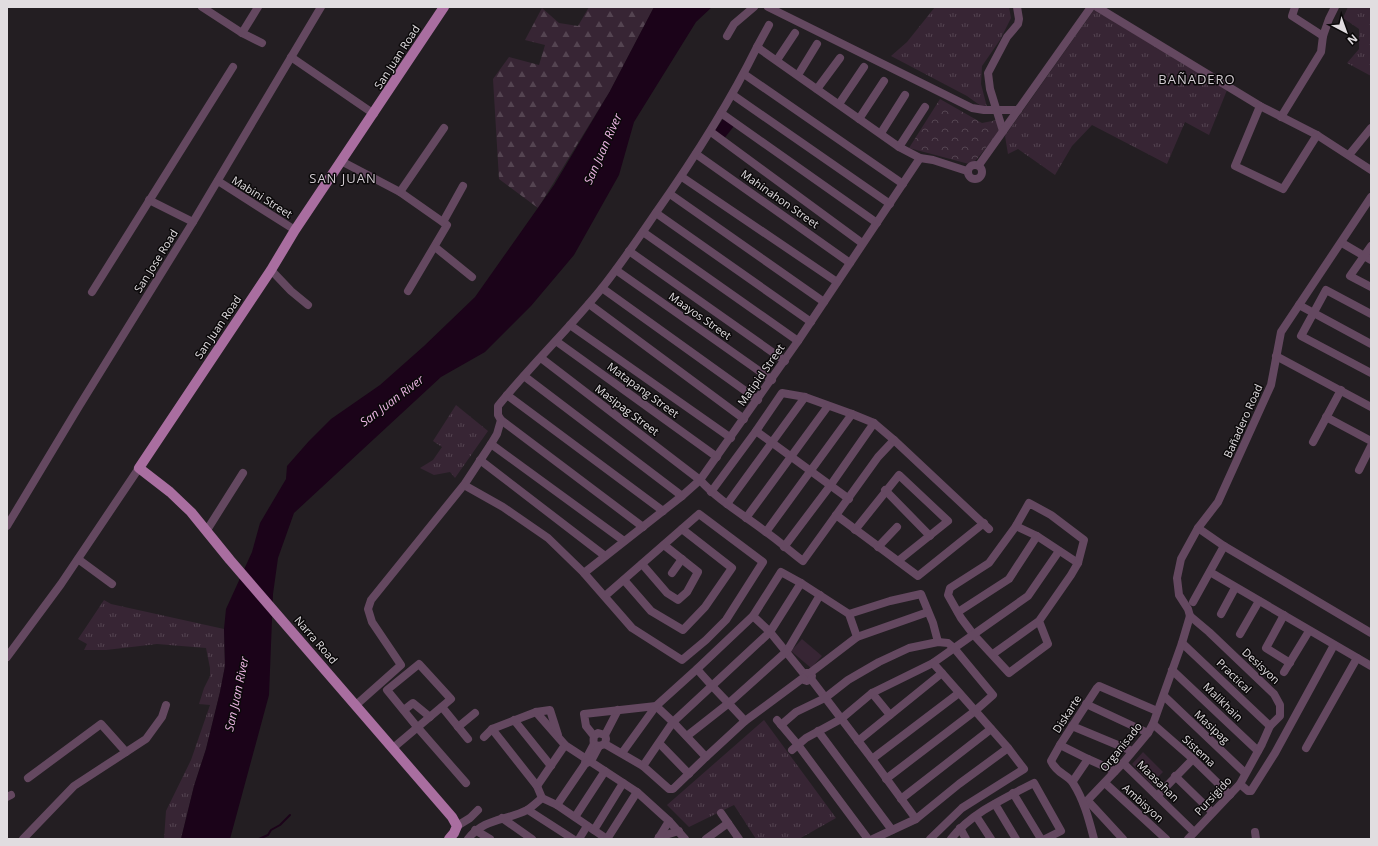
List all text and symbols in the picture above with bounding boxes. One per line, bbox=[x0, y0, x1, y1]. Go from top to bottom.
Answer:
north arrow bbox=[1326, 12, 1366, 52]
street label: San Juan Road bbox=[370, 22, 423, 92]
text: N bbox=[1345, 31, 1361, 49]
district label: BAÑADERO bbox=[1158, 70, 1236, 88]
water label: San Juan River bbox=[579, 109, 626, 187]
street label: Mahinahon Street bbox=[738, 166, 822, 231]
district label: SAN JUAN bbox=[309, 169, 377, 187]
street label: Mabini Street bbox=[229, 172, 295, 221]
street label: San Jose Road bbox=[130, 226, 181, 295]
street label: Maayos Street bbox=[666, 288, 735, 343]
street label: San Juan Road bbox=[191, 292, 244, 361]
street label: Matipid Street bbox=[734, 341, 788, 409]
street label: Matapang Street bbox=[604, 358, 682, 421]
water label: San Juan River bbox=[356, 370, 428, 430]
street label: Masipag Street bbox=[592, 381, 662, 439]
street label: Bañadero Road bbox=[1220, 382, 1266, 460]
street label: Narra Road bbox=[291, 613, 341, 667]
street label: Desisyon bbox=[1239, 644, 1283, 687]
water label: San Juan River bbox=[220, 654, 253, 733]
street label: Practical bbox=[1214, 655, 1255, 696]
street label: Malikhain bbox=[1200, 679, 1246, 724]
street label: Diskarte bbox=[1049, 692, 1084, 736]
street label: Masipag bbox=[1192, 707, 1233, 747]
street label: Organisado bbox=[1096, 719, 1145, 774]
street label: Sistema bbox=[1179, 731, 1219, 770]
street label: Maasahan bbox=[1134, 757, 1183, 804]
street label: Pursigido bbox=[1191, 773, 1235, 818]
street label: Ambisyon bbox=[1119, 780, 1167, 825]

